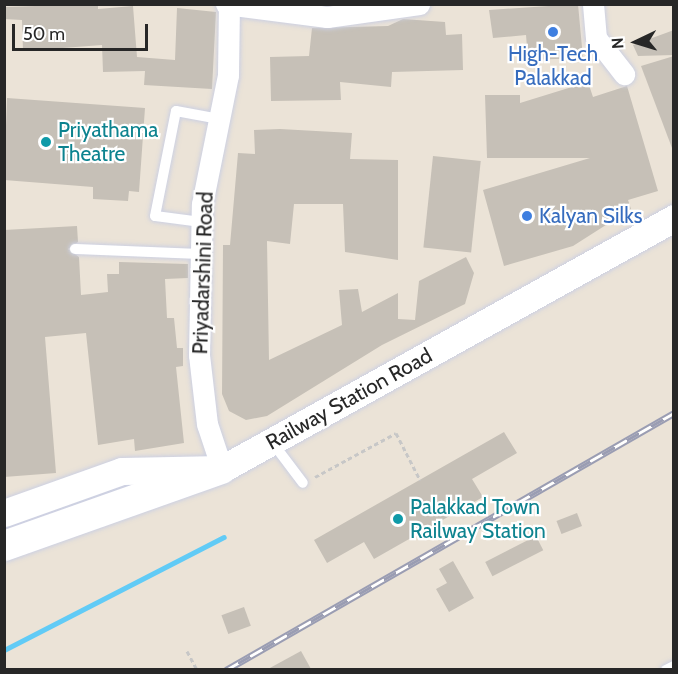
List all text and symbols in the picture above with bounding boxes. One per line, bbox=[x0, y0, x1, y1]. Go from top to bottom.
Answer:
scale bar bbox=[15, 12, 152, 50]
north arrow bbox=[606, 12, 666, 72]
text: 50 m bbox=[23, 23, 65, 45]
marker: High-Tech Palakkad bbox=[546, 25, 560, 39]
text: N bbox=[608, 37, 627, 50]
place label: High-Tech Palakkad bbox=[508, 41, 598, 91]
place label: Priyathama Theatre bbox=[58, 117, 158, 167]
marker: Priyathama Theatre bbox=[39, 135, 53, 149]
street label: Priyadarshini Road bbox=[188, 191, 218, 355]
place label: Kalyan Silks bbox=[539, 203, 642, 229]
marker: Kalyan Silks bbox=[520, 209, 534, 223]
street label: Railway Station Road bbox=[262, 343, 436, 455]
place label: Palakkad Town Railway Station bbox=[410, 494, 546, 544]
marker: Palakkad Town Railway Station bbox=[391, 512, 405, 526]

